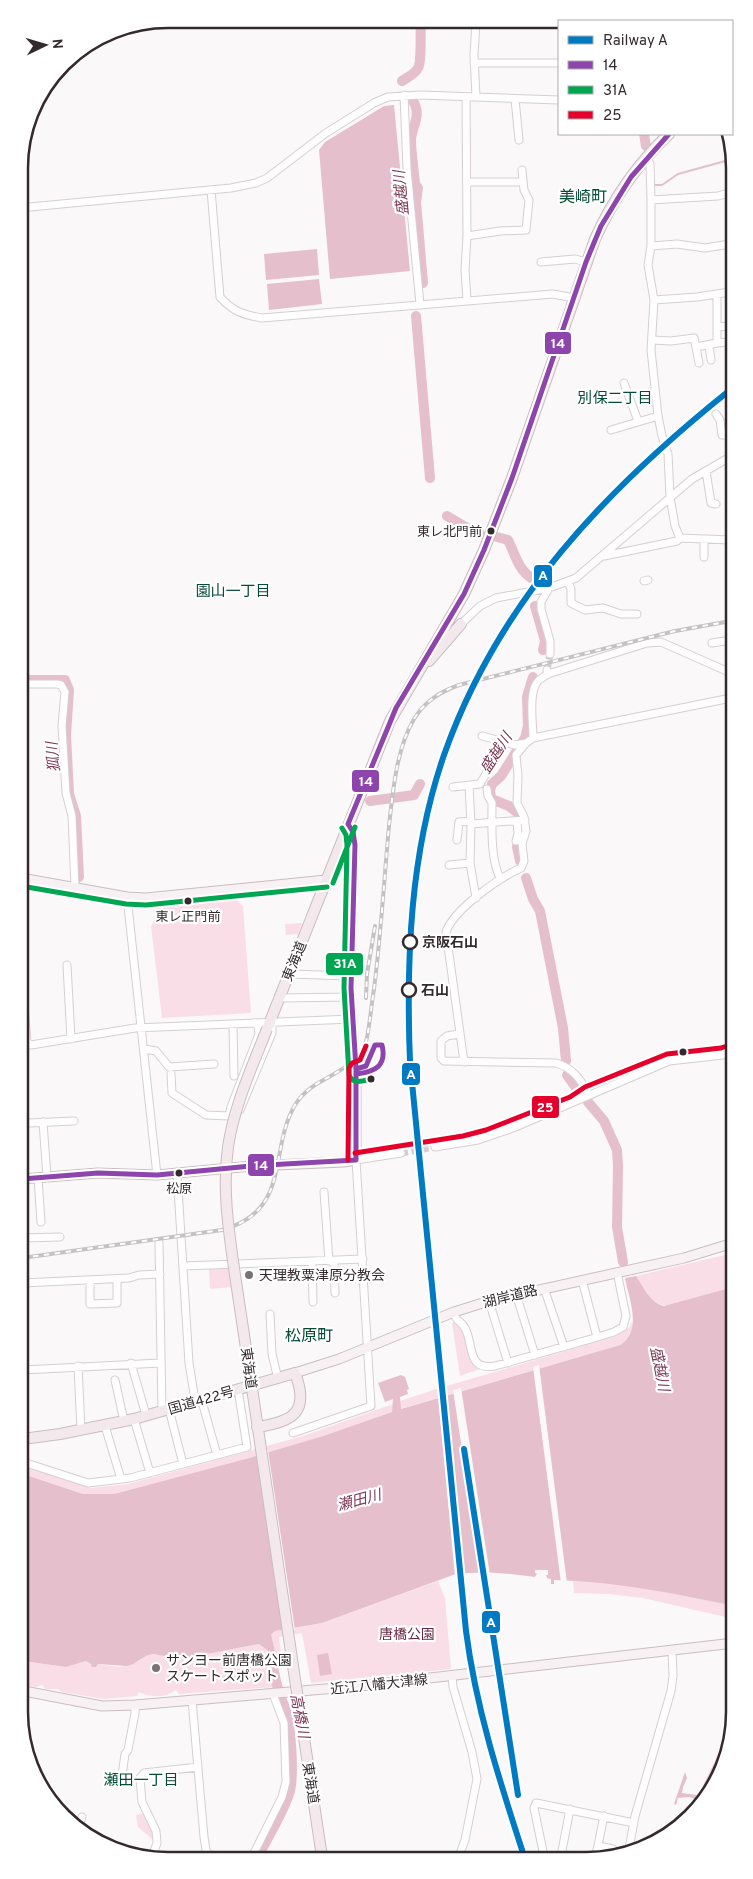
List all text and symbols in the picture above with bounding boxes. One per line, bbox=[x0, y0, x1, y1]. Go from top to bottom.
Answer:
north arrow bbox=[20, 20, 70, 70]
legend bbox=[558, 20, 733, 135]
text: Railway A bbox=[603, 32, 668, 51]
text: N bbox=[48, 38, 65, 50]
text: 14 bbox=[603, 57, 618, 76]
text: 31A bbox=[603, 82, 627, 101]
text: 25 bbox=[603, 107, 622, 126]
water label: 盛越川 bbox=[391, 168, 414, 216]
district label: 美崎町 bbox=[559, 188, 607, 208]
line badge: 14 bbox=[544, 331, 572, 355]
text: 14 bbox=[551, 336, 565, 353]
district label: 別保二丁目 bbox=[577, 390, 653, 409]
place label: 東レ北門前 bbox=[417, 524, 482, 541]
marker: 東レ北門前 bbox=[486, 526, 496, 536]
line badge: A bbox=[533, 564, 553, 588]
text: A bbox=[538, 568, 548, 585]
district label: 園山一丁目 bbox=[195, 583, 271, 602]
water label: 盛越川 bbox=[477, 728, 519, 778]
water label: 狐川 bbox=[44, 739, 65, 773]
line badge: 14 bbox=[351, 769, 380, 793]
text: 14 bbox=[359, 774, 373, 791]
marker: 東レ正門前 bbox=[183, 896, 193, 906]
place label: 東レ正門前 bbox=[155, 909, 221, 926]
marker: 京阪石山 bbox=[402, 934, 418, 950]
place label: 京阪石山 bbox=[422, 935, 478, 952]
street label: 東海道 bbox=[280, 939, 311, 984]
line badge: 31A bbox=[325, 952, 364, 976]
text: 31A bbox=[333, 956, 357, 973]
marker: 石山 bbox=[401, 982, 417, 998]
place label: 石山 bbox=[421, 983, 449, 1000]
unlabelled marker bbox=[678, 1047, 688, 1057]
line badge: A bbox=[401, 1062, 421, 1086]
text: A bbox=[406, 1067, 416, 1084]
unlabelled marker bbox=[366, 1074, 376, 1084]
line badge: 25 bbox=[531, 1095, 560, 1119]
text: 25 bbox=[536, 1100, 554, 1117]
line badge: 14 bbox=[247, 1153, 275, 1177]
text: 14 bbox=[254, 1158, 268, 1175]
marker: 松原 bbox=[174, 1168, 184, 1178]
place label: 松原 bbox=[166, 1182, 192, 1198]
place label: 天理教粟津原分教会 bbox=[259, 1268, 385, 1285]
marker: 天理教粟津原分教会 bbox=[243, 1269, 255, 1281]
street label: 湖岸道路 bbox=[481, 1282, 540, 1312]
district label: 松原町 bbox=[285, 1327, 333, 1347]
water label: 盛越川 bbox=[645, 1345, 673, 1395]
street label: 東海道 bbox=[236, 1346, 259, 1390]
street label: 国道422号 bbox=[166, 1384, 236, 1419]
water label: 瀬田川 bbox=[335, 1486, 386, 1516]
line badge: A bbox=[481, 1610, 501, 1634]
text: A bbox=[486, 1615, 496, 1632]
park label: 唐橋公園 bbox=[379, 1627, 435, 1644]
place label: サンヨー前唐橋公園 スケートスポット bbox=[166, 1652, 292, 1686]
marker: サンヨー前唐橋公園 スケートスポット bbox=[150, 1662, 162, 1674]
street label: 近江八幡大津線 bbox=[330, 1672, 429, 1699]
water label: 高橋川 bbox=[285, 1692, 313, 1742]
street label: 東海道 bbox=[298, 1761, 321, 1805]
district label: 瀬田一丁目 bbox=[103, 1772, 179, 1791]

